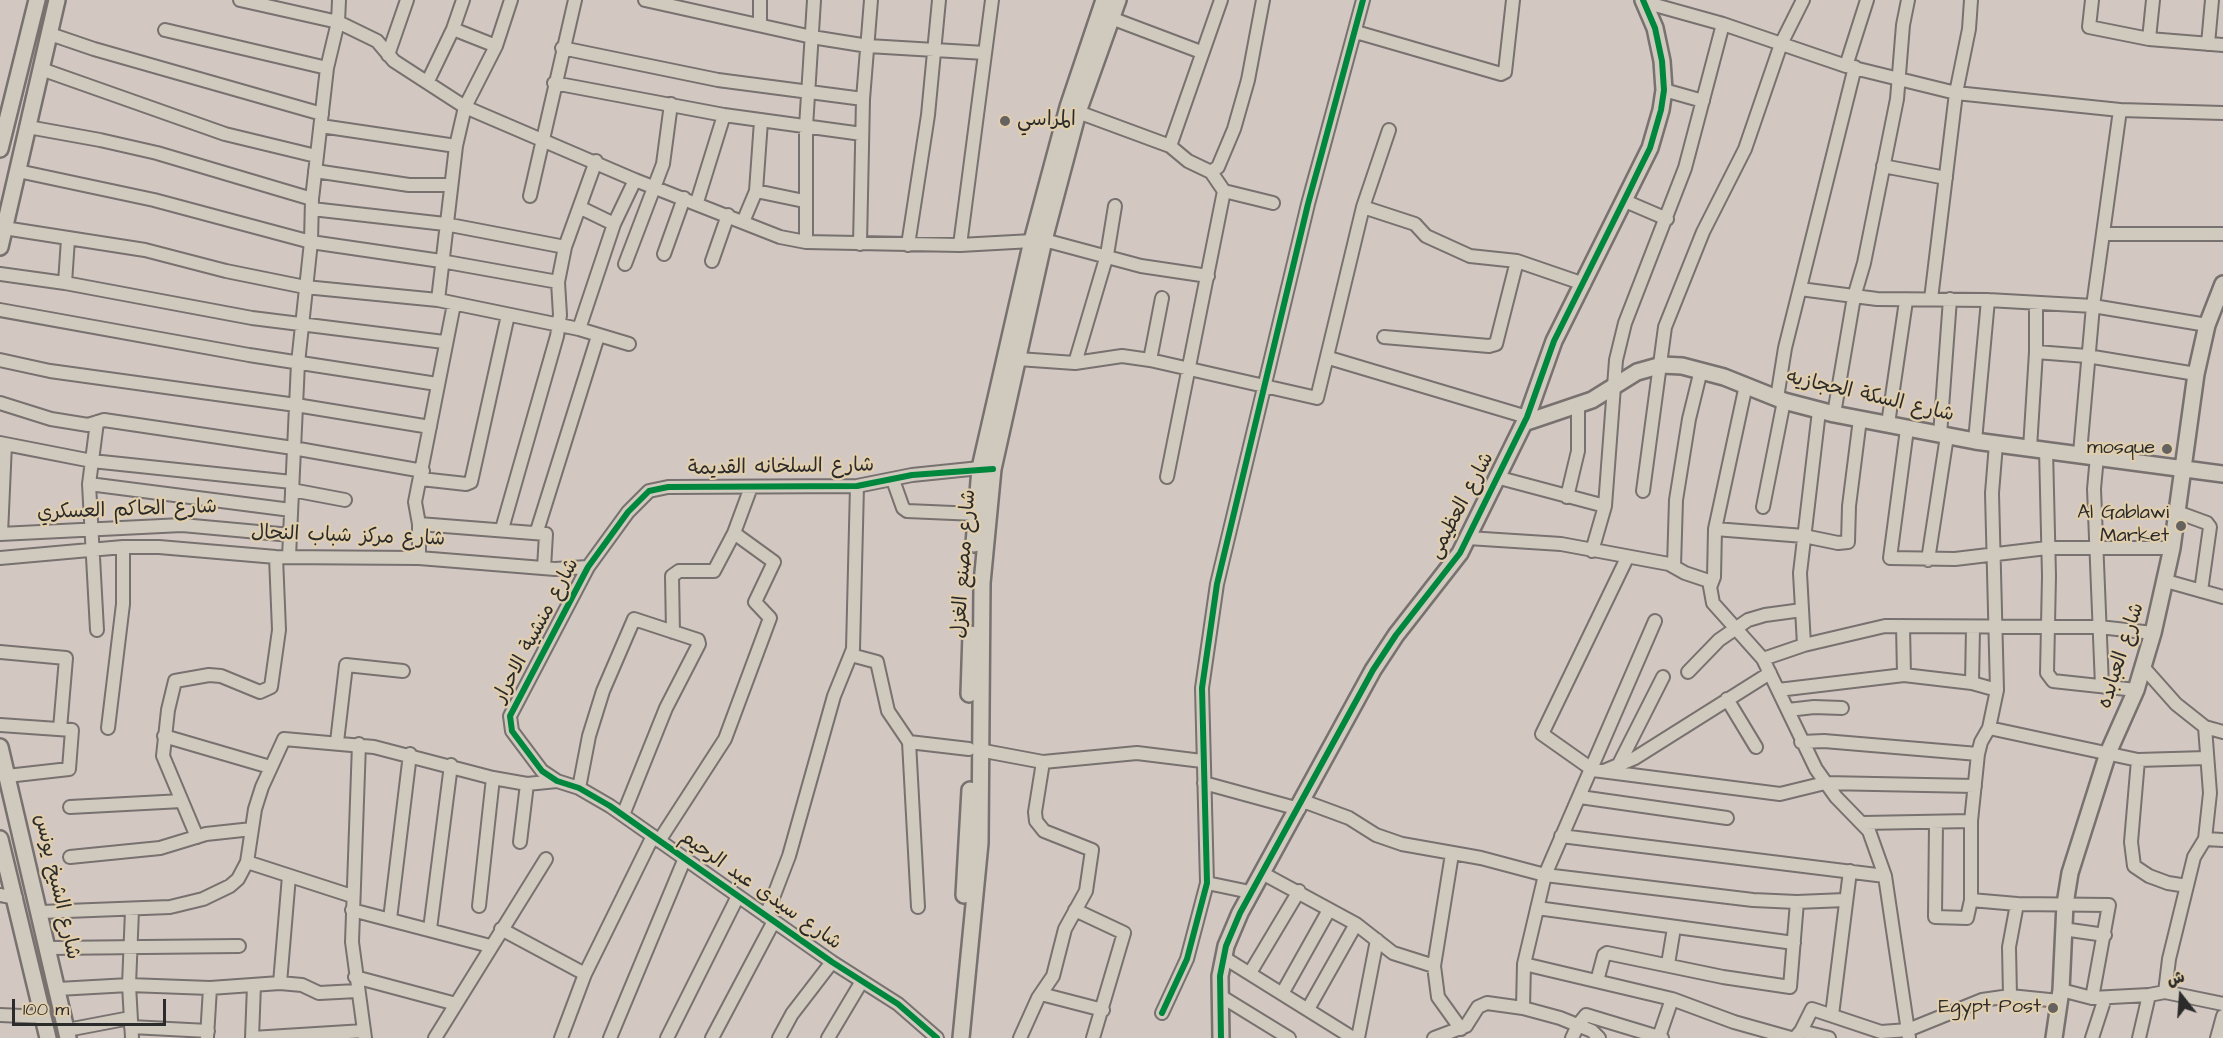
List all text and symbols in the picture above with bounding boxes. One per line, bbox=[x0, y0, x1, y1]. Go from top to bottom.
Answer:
place label: المراسي bbox=[1017, 109, 1076, 133]
marker: المراسي bbox=[998, 114, 1012, 128]
street label: شارع السكة الحجازيه bbox=[1784, 366, 1956, 428]
place label: mosque bbox=[2087, 437, 2155, 461]
marker: mosque bbox=[2160, 442, 2174, 456]
street label: شارع العظيمى bbox=[1424, 449, 1500, 563]
street label: شارع السلخانه القديمة bbox=[688, 454, 874, 482]
street label: شارع مصنع الغزل bbox=[948, 489, 982, 639]
street label: شارع الحاكم العسكري bbox=[37, 496, 217, 526]
place label: Al Gablawi Market bbox=[2077, 502, 2169, 549]
marker: Al Gablawi Market bbox=[2174, 519, 2188, 533]
street label: شارع مركز شباب النحال bbox=[250, 522, 446, 552]
street label: شارع منشية الاحرار bbox=[489, 555, 585, 707]
street label: شارع العبابده bbox=[2094, 600, 2150, 712]
street label: شارع الشيخ يونس bbox=[28, 812, 84, 962]
street label: شارع سيدى عبد الرحيم bbox=[674, 826, 846, 956]
north arrow bbox=[2151, 966, 2211, 1026]
text: ش bbox=[2164, 966, 2187, 992]
scale bar bbox=[15, 987, 170, 1025]
place label: Egypt Post bbox=[1939, 996, 2041, 1020]
text: 100 m bbox=[23, 997, 69, 1022]
marker: Egypt Post bbox=[2046, 1001, 2060, 1015]

